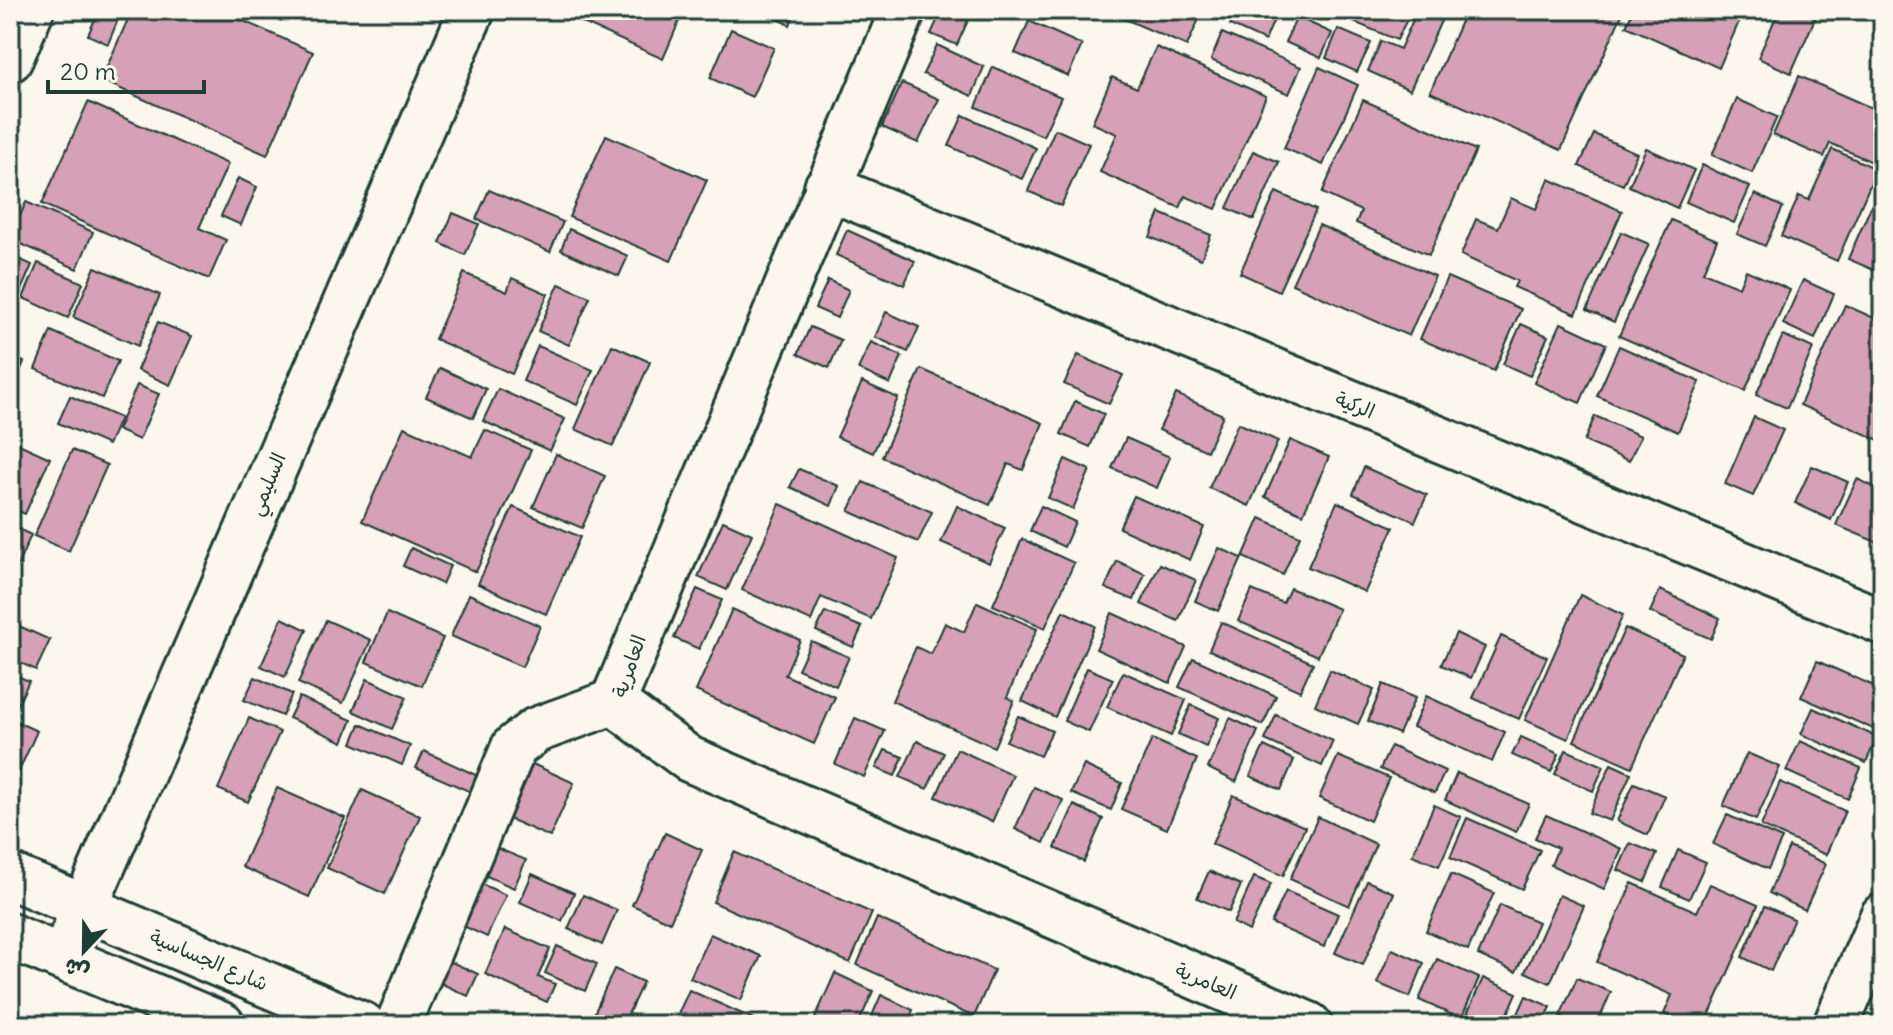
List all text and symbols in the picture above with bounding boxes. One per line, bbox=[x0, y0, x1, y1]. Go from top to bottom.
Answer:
scale bar bbox=[48, 44, 204, 94]
text: 20 m bbox=[60, 56, 116, 86]
street label: الركية bbox=[1332, 385, 1379, 424]
street label: السليمي bbox=[242, 449, 296, 521]
street label: العامرية bbox=[606, 631, 651, 700]
north arrow bbox=[44, 911, 124, 991]
street label: شارع الجساسية bbox=[146, 923, 272, 997]
text: ش bbox=[60, 952, 93, 987]
street label: العامرية bbox=[1172, 956, 1241, 1005]

